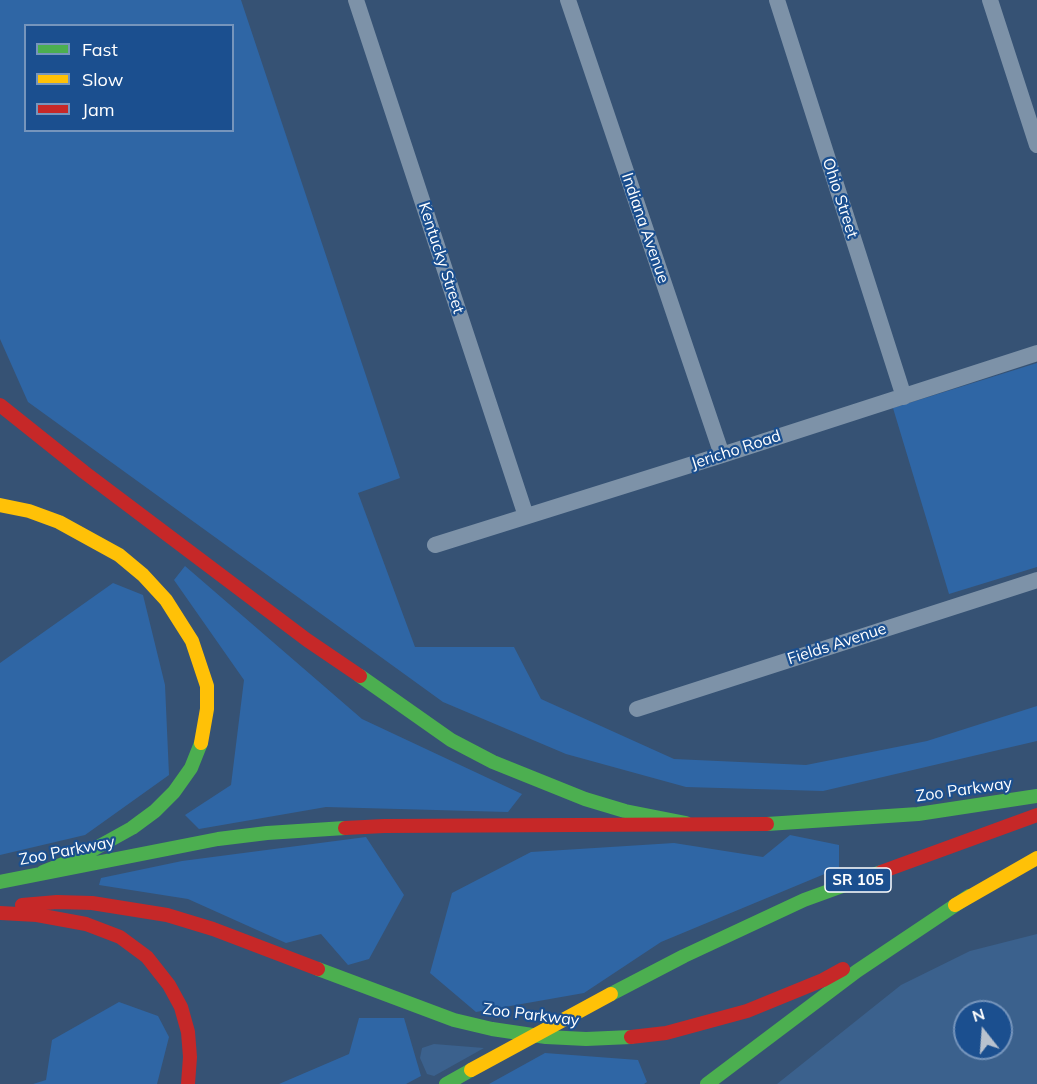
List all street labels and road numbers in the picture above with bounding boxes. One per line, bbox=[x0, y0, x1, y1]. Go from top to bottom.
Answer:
street label: Ohio Street bbox=[818, 156, 862, 240]
street label: Indiana Avenue bbox=[617, 170, 673, 286]
street label: Kentucky Street bbox=[414, 200, 468, 316]
street label: Jericho Road bbox=[689, 426, 783, 474]
street label: Fields Avenue bbox=[785, 619, 889, 669]
street label: Zoo Parkway bbox=[915, 774, 1013, 806]
street label: Zoo Parkway bbox=[18, 832, 116, 870]
road number: SR 105 bbox=[825, 868, 891, 892]
street label: Zoo Parkway bbox=[482, 1000, 580, 1030]

